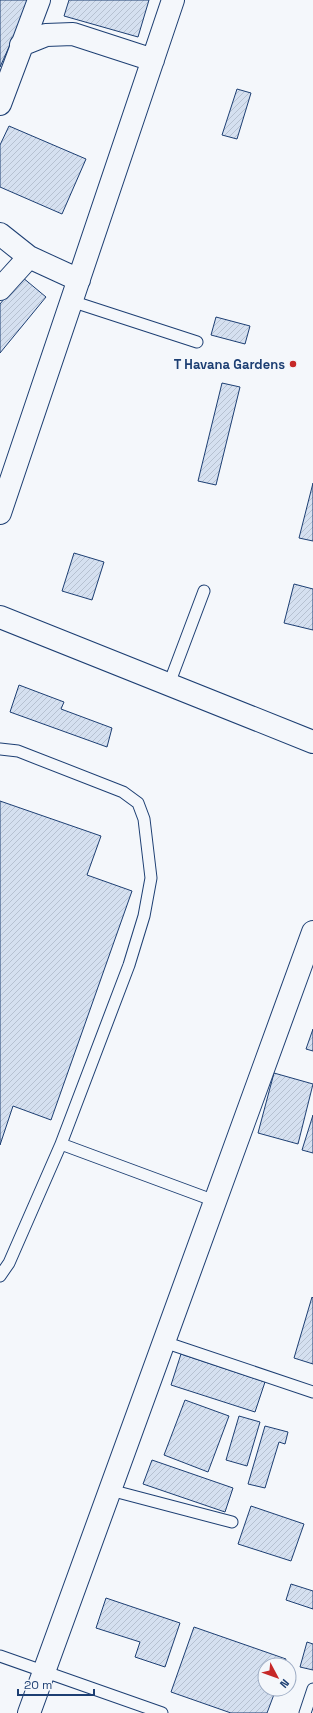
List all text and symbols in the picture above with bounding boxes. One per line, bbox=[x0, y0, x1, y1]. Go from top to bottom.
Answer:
place label: T Havana Gardens bbox=[174, 356, 285, 373]
marker: T Havana Gardens bbox=[288, 359, 298, 369]
north arrow bbox=[257, 1657, 297, 1697]
scale bar bbox=[18, 1671, 94, 1697]
text: N bbox=[277, 1676, 292, 1691]
text: 20 m bbox=[24, 1677, 52, 1693]

